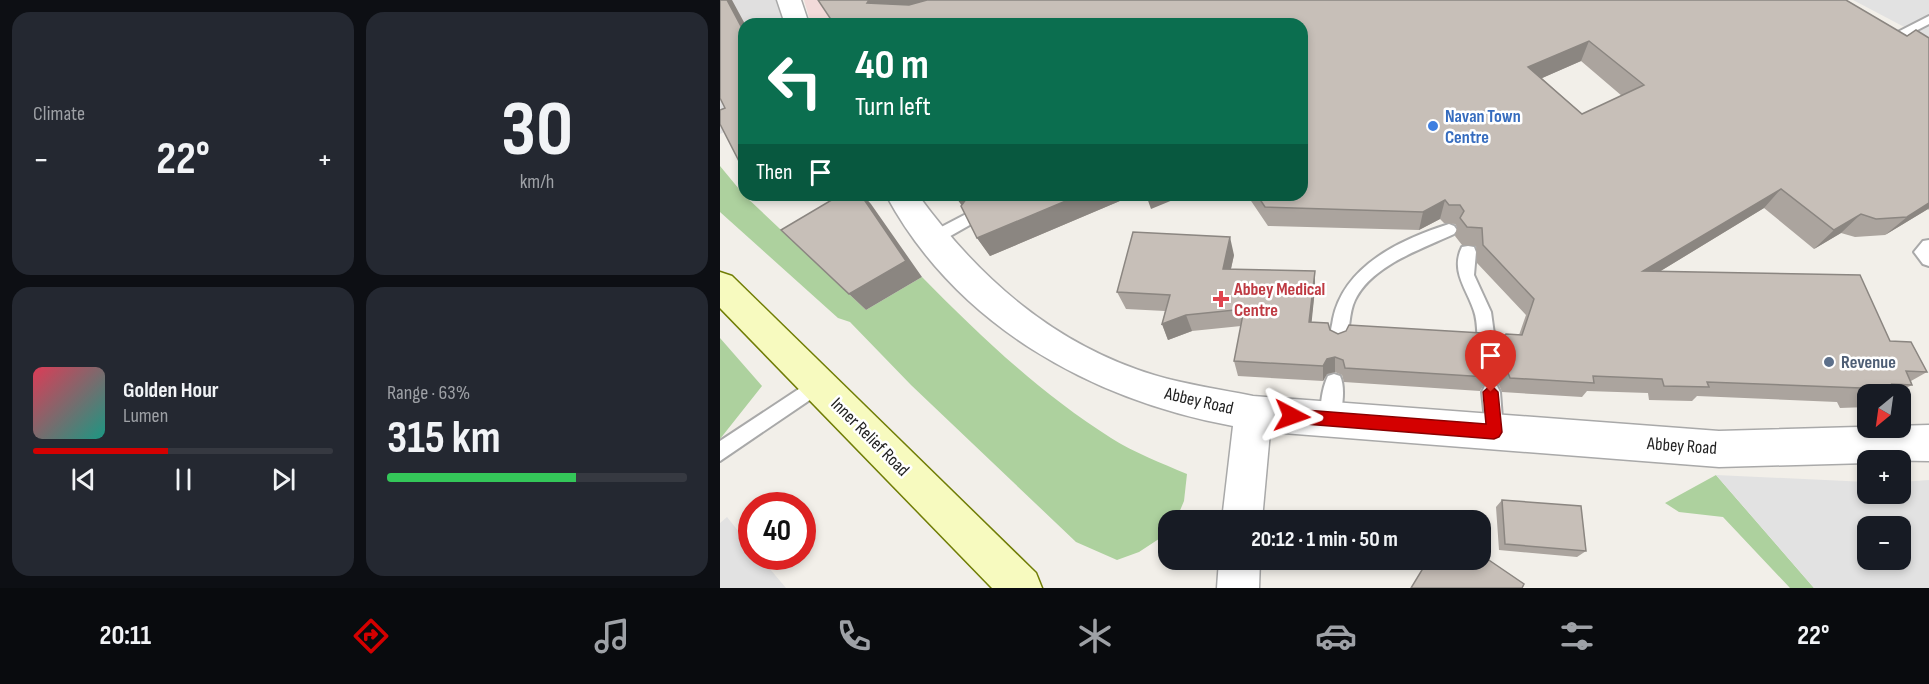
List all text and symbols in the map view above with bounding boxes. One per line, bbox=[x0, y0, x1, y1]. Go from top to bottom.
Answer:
text: 40 m bbox=[855, 40, 929, 91]
icon: left bbox=[756, 42, 834, 120]
text: 30 bbox=[501, 84, 573, 177]
text: Turn left bbox=[855, 91, 931, 123]
text: Climate bbox=[33, 102, 85, 126]
place label: Navan Town Centre bbox=[1445, 106, 1521, 148]
marker: Navan Town Centre bbox=[1426, 119, 1440, 133]
text: 22° bbox=[156, 132, 210, 187]
text: − bbox=[33, 140, 49, 180]
text: + bbox=[317, 140, 333, 180]
icon: arrive bbox=[804, 156, 837, 189]
text: Then bbox=[756, 159, 792, 186]
text: km/h bbox=[520, 170, 554, 194]
place label: Abbey Medical Centre bbox=[1233, 279, 1325, 321]
marker: Abbey Medical Centre bbox=[1212, 290, 1230, 308]
pin bbox=[1465, 330, 1516, 392]
icon: arrive bbox=[1474, 339, 1507, 372]
place label: Revenue bbox=[1841, 352, 1896, 373]
marker: Revenue bbox=[1822, 355, 1836, 369]
text: Golden Hour bbox=[123, 377, 219, 404]
text: Range · 63% bbox=[387, 381, 470, 405]
street label: Abbey Road bbox=[1162, 383, 1235, 419]
position arrow bbox=[1260, 384, 1324, 448]
north arrow bbox=[1857, 384, 1911, 438]
map controls bbox=[1857, 384, 1911, 570]
street label: Inner Relief Road bbox=[827, 394, 913, 480]
text: Lumen bbox=[123, 404, 168, 428]
text: 315 km bbox=[387, 411, 501, 466]
street label: Abbey Road bbox=[1645, 433, 1718, 459]
button: + bbox=[1857, 450, 1911, 504]
icon: previous bbox=[67, 463, 100, 496]
icon: pause bbox=[167, 463, 200, 496]
icon: next bbox=[267, 463, 300, 496]
speed limit sign: 40 bbox=[738, 492, 816, 570]
button: − bbox=[1857, 516, 1911, 570]
text: 20:12 · 1 min · 50 m bbox=[1251, 526, 1398, 553]
icon: directions bbox=[350, 615, 392, 657]
icon: music bbox=[591, 615, 633, 657]
icon: phone bbox=[833, 615, 875, 657]
icon: climate bbox=[1074, 615, 1116, 657]
icon: car bbox=[1315, 615, 1357, 657]
icon: filters bbox=[1556, 615, 1598, 657]
text: 20:11 bbox=[100, 620, 151, 652]
text: 22° bbox=[1797, 620, 1829, 652]

